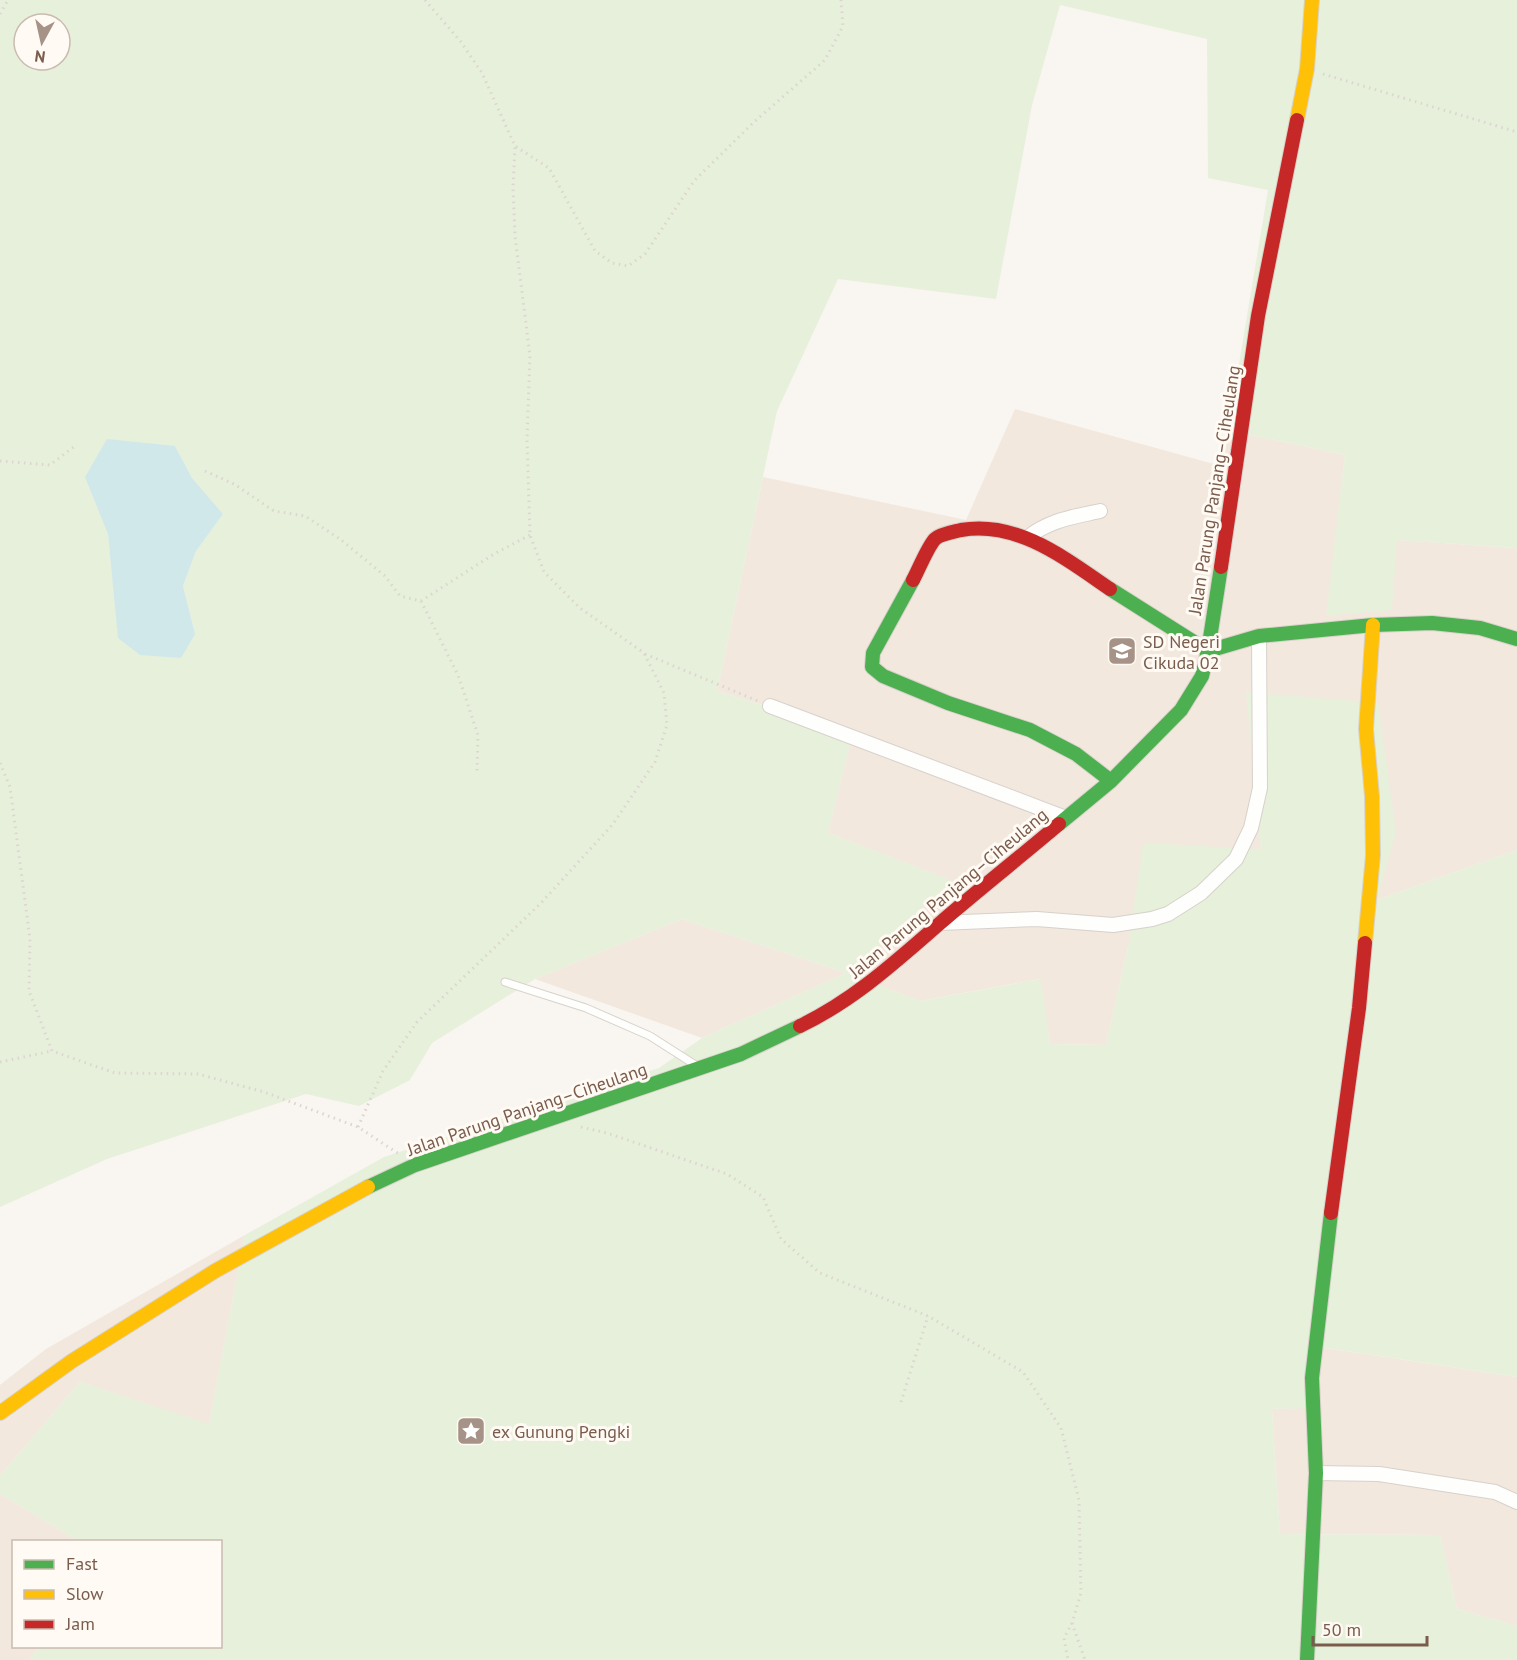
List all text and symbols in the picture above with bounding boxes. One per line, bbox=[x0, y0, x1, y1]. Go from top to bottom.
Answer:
north arrow bbox=[12, 12, 72, 72]
text: N bbox=[33, 46, 47, 67]
street label: Jalan Parung Panjang–Ciheulang bbox=[1183, 364, 1245, 617]
place label: SD Negeri Cikuda 02 bbox=[1143, 630, 1220, 674]
school or university icon: SD Negeri Cikuda 02 bbox=[1106, 635, 1138, 667]
street label: Jalan Parung Panjang–Ciheulang bbox=[843, 803, 1052, 984]
street label: Jalan Parung Panjang–Ciheulang bbox=[403, 1057, 650, 1161]
place icon: ex Gunung Pengki bbox=[455, 1415, 487, 1447]
place label: ex Gunung Pengki bbox=[492, 1420, 630, 1443]
legend bbox=[12, 1540, 222, 1648]
text: Fast bbox=[66, 1552, 98, 1575]
text: Slow bbox=[66, 1582, 104, 1605]
scale bar bbox=[1313, 1609, 1427, 1647]
text: Jam bbox=[65, 1612, 95, 1635]
text: 50 m bbox=[1322, 1618, 1361, 1641]

